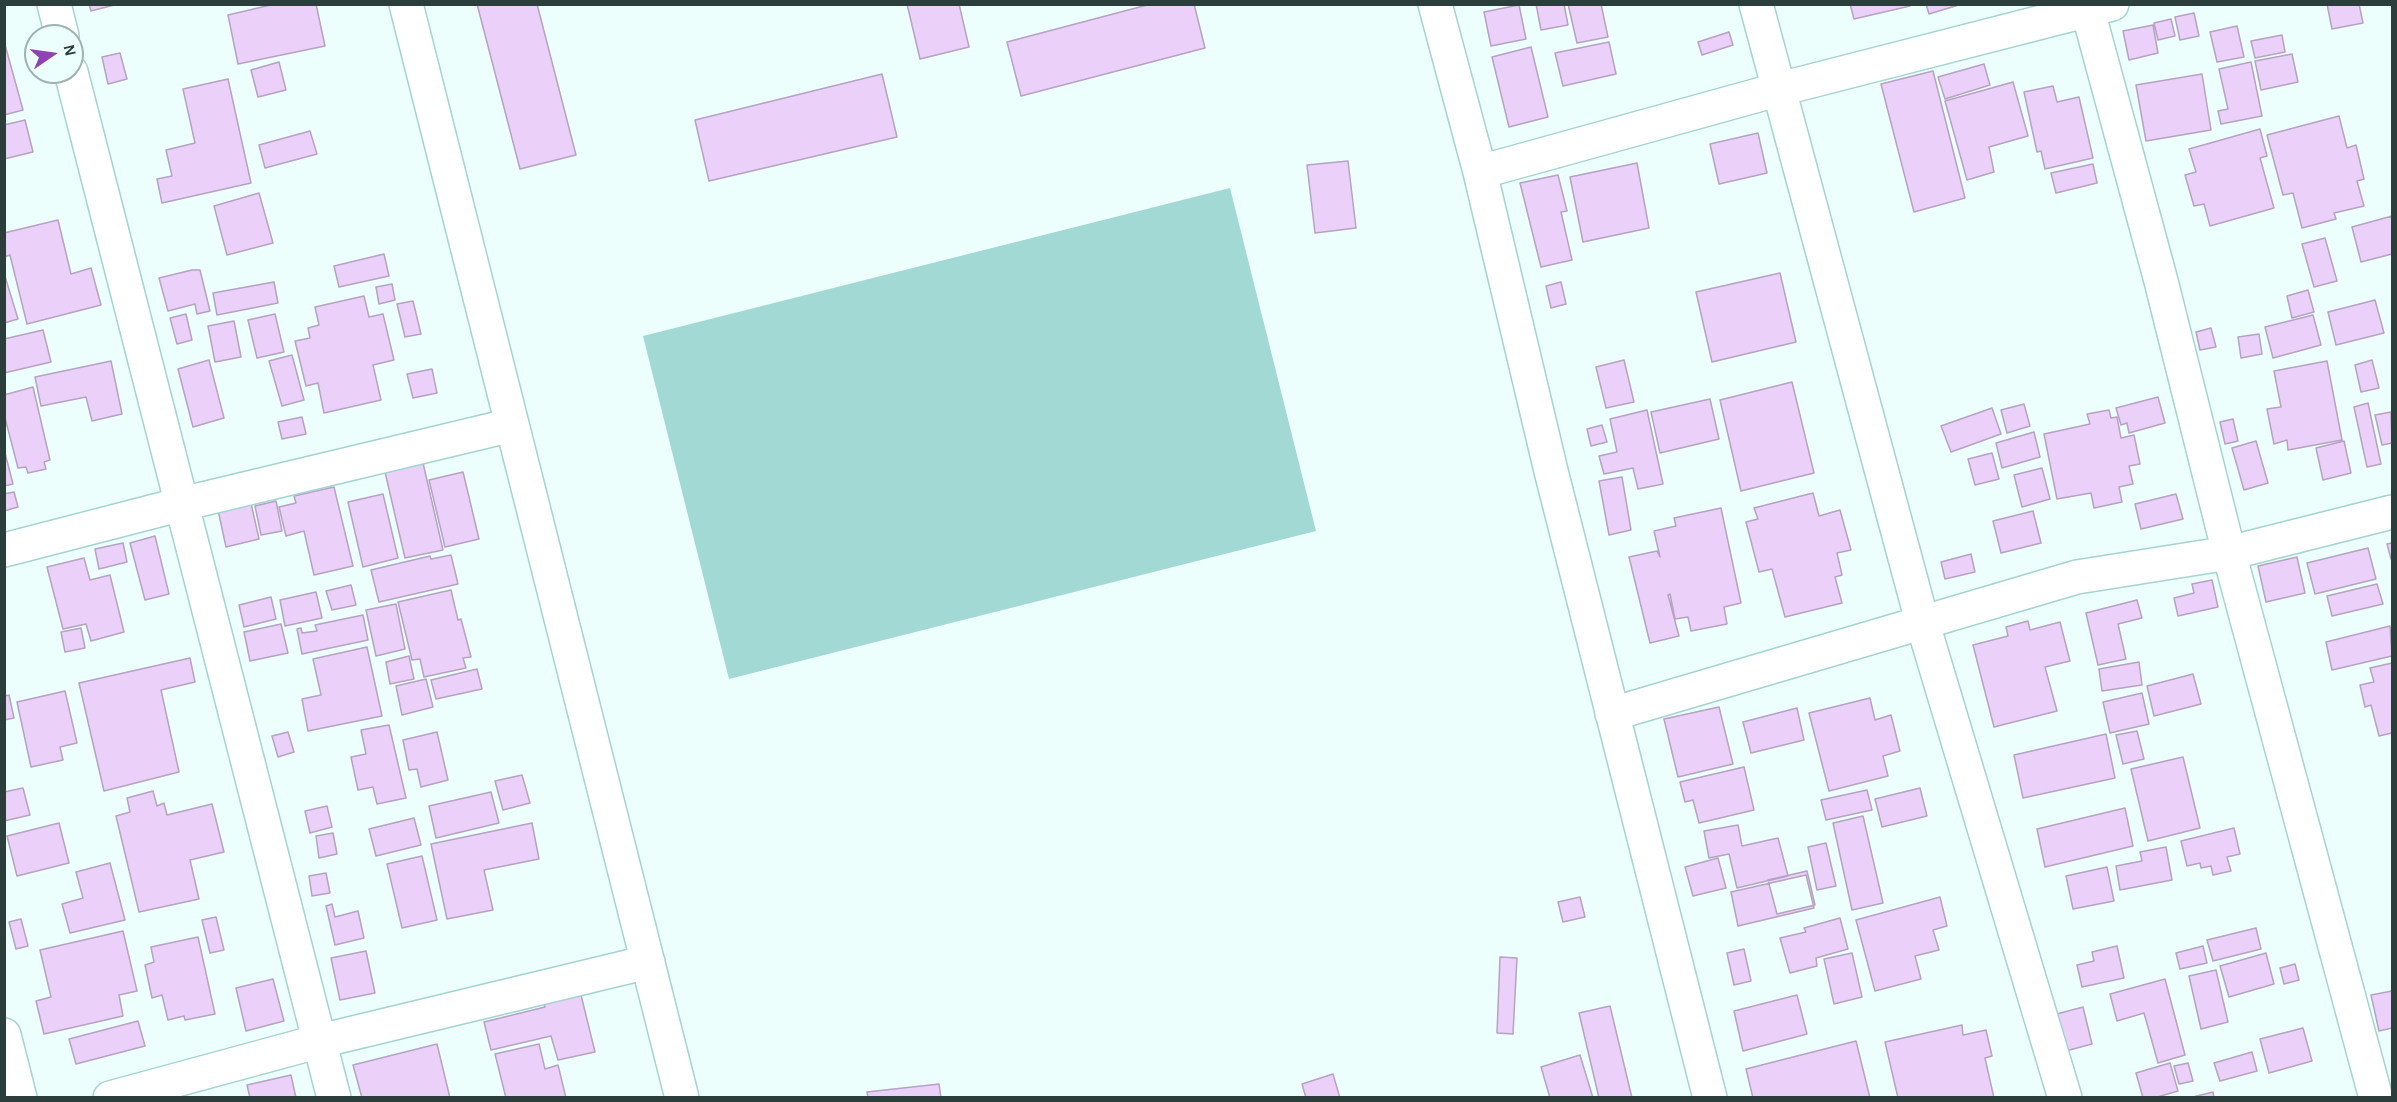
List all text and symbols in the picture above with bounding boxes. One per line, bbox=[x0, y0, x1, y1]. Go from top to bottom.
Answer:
north arrow bbox=[24, 24, 84, 84]
text: N bbox=[61, 43, 79, 58]

